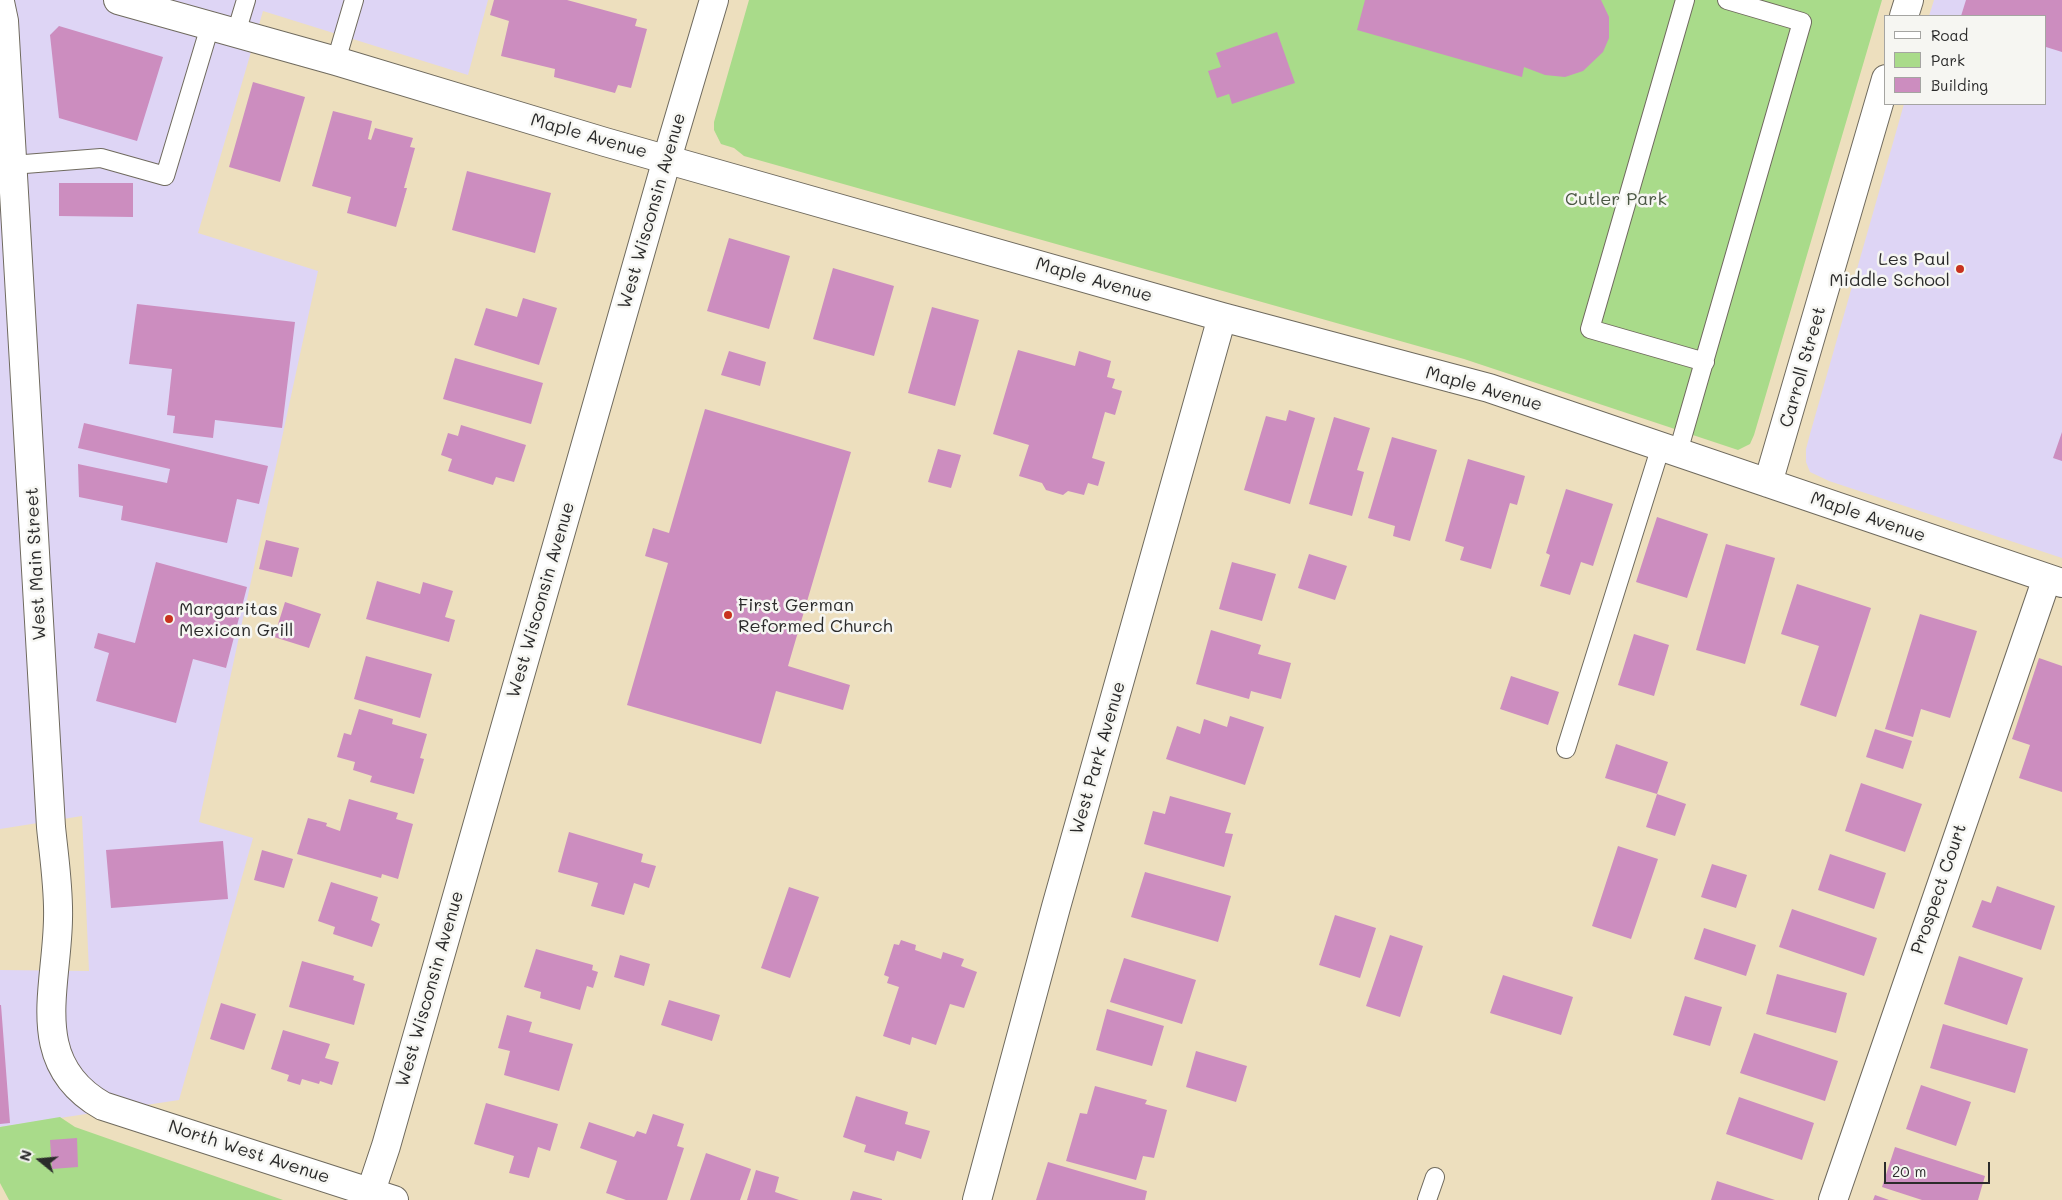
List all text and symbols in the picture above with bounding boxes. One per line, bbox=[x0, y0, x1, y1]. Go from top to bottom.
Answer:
legend bbox=[1884, 15, 2047, 105]
text: Road bbox=[1931, 25, 1968, 45]
text: Park bbox=[1931, 50, 1965, 70]
text: Building bbox=[1931, 75, 1988, 95]
street label: Maple Avenue bbox=[528, 109, 650, 163]
street label: West Wisconsin Avenue bbox=[614, 110, 690, 312]
park label: Cutler Park bbox=[1565, 188, 1667, 210]
place label: Les Paul Middle School bbox=[1829, 248, 1950, 290]
street label: Maple Avenue bbox=[1033, 253, 1155, 307]
marker: Les Paul Middle School bbox=[1954, 263, 1966, 275]
street label: Carroll Street bbox=[1775, 304, 1831, 430]
street label: Maple Avenue bbox=[1423, 362, 1545, 416]
street label: West Main Street bbox=[21, 487, 51, 641]
street label: Maple Avenue bbox=[1808, 487, 1928, 547]
street label: West Wisconsin Avenue bbox=[503, 499, 579, 701]
place label: First German Reformed Church bbox=[738, 594, 893, 636]
place label: Margaritas Mexican Grill bbox=[179, 598, 294, 640]
marker: First German Reformed Church bbox=[722, 609, 734, 621]
marker: Margaritas Mexican Grill bbox=[163, 613, 175, 625]
street label: West Park Avenue bbox=[1066, 679, 1130, 837]
street label: Prospect Court bbox=[1907, 821, 1971, 957]
street label: West Wisconsin Avenue bbox=[392, 888, 468, 1090]
street label: North West Avenue bbox=[166, 1116, 332, 1188]
north arrow bbox=[15, 1135, 65, 1185]
text: N bbox=[15, 1148, 36, 1163]
scale bar bbox=[1887, 1152, 1993, 1184]
text: 20 m bbox=[1892, 1161, 1926, 1181]

